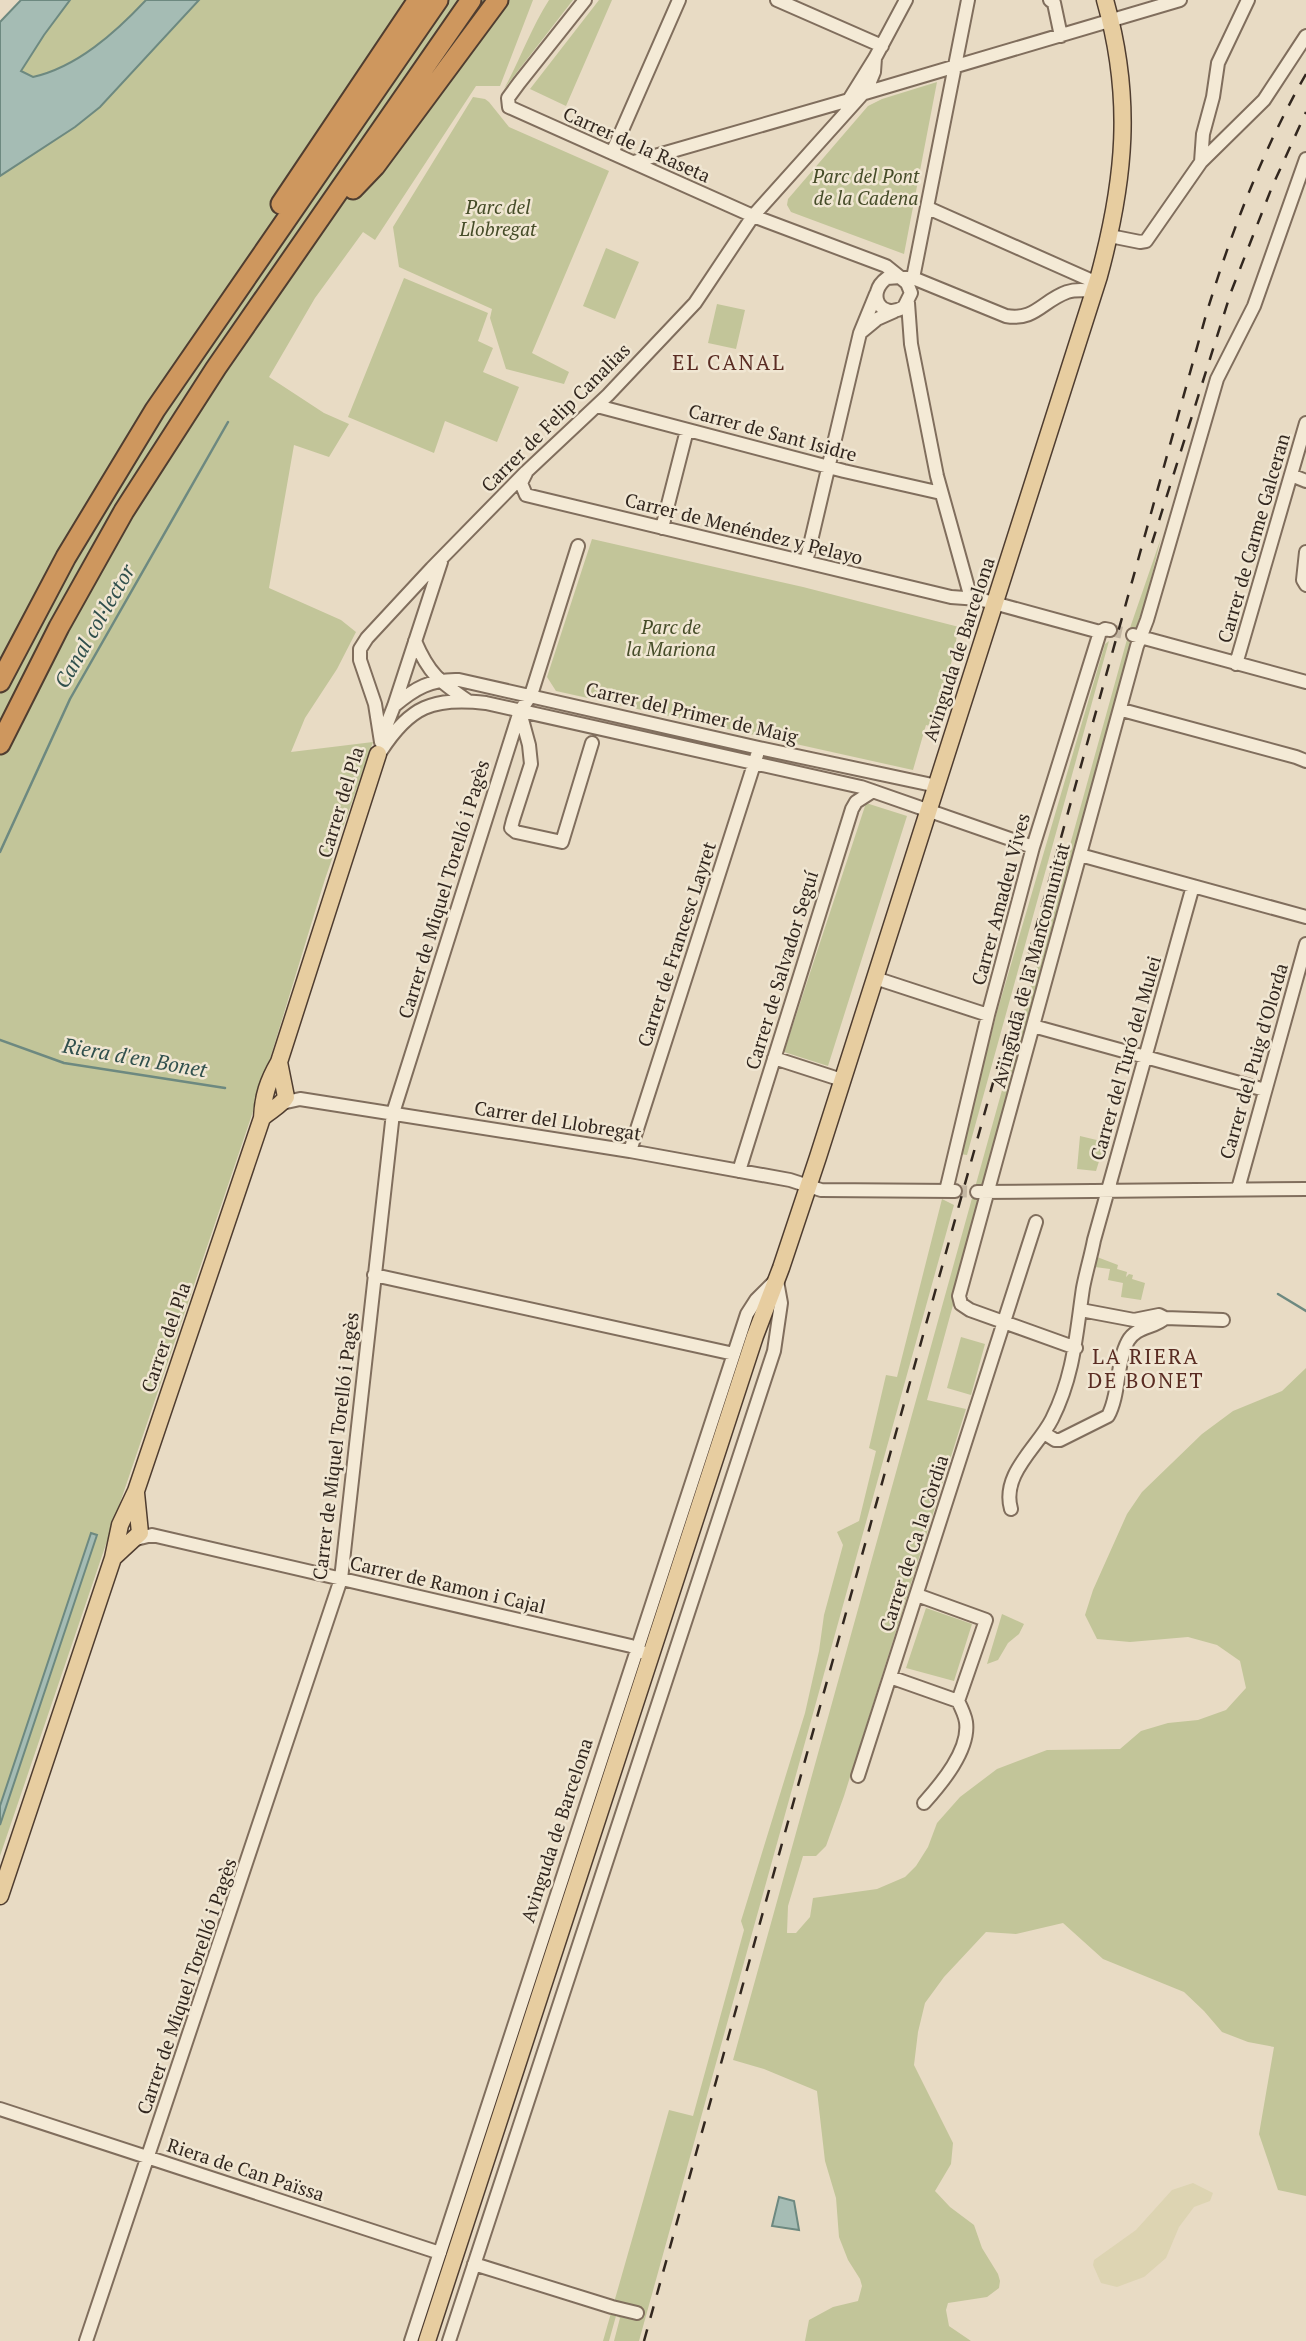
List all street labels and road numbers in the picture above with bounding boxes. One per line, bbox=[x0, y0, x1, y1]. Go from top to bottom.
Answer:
street label: Carrer de la Raseta bbox=[559, 100, 715, 188]
street label: Carrer de Felip Canalias bbox=[475, 337, 635, 497]
street label: Carrer de Sant Isidre bbox=[686, 397, 860, 467]
street label: Carrer de Carme Galceran bbox=[1211, 430, 1295, 646]
street label: Carrer de Menéndez y Pelayo bbox=[623, 486, 865, 570]
street label: Avinguda de Barcelona bbox=[916, 553, 1000, 744]
street label: Carrer del Primer de Maig bbox=[583, 675, 802, 749]
street label: Carrer del Pla bbox=[311, 743, 369, 861]
street label: Carrer de Miquel Torelló i Pagès bbox=[392, 756, 494, 1022]
street label: Carrer Amadeu Vives bbox=[965, 810, 1035, 988]
street label: Carrer de Francesc Layret bbox=[631, 838, 721, 1050]
street label: Avinguda de la Mancomunitat bbox=[985, 840, 1075, 1090]
street label: Carrer de Salvador Seguí bbox=[739, 867, 823, 1072]
street label: Carrer del Turó del Mulei bbox=[1084, 953, 1166, 1163]
street label: Carrer del Puig d'Olorda bbox=[1213, 960, 1293, 1162]
street label: Carrer del Llobregat bbox=[473, 1094, 643, 1146]
street label: Carrer del Pla bbox=[134, 1278, 196, 1395]
street label: Carrer de Miquel Torelló i Pagès bbox=[306, 1311, 364, 1581]
street label: Carrer de Ca la Còrdia bbox=[873, 1451, 954, 1635]
street label: Carrer de Ramon i Cajal bbox=[348, 1549, 548, 1619]
street label: Avinguda de Barcelona bbox=[514, 1734, 598, 1925]
street label: Carrer de Miquel Torelló i Pagès bbox=[130, 1855, 242, 2117]
street label: Riera de Can Païssa bbox=[164, 2132, 328, 2206]

